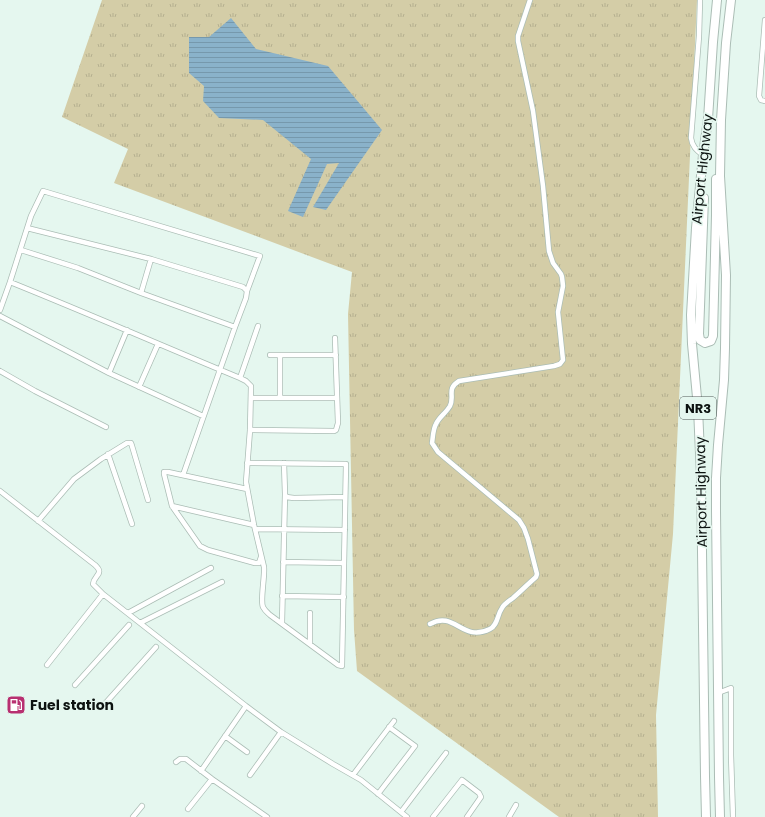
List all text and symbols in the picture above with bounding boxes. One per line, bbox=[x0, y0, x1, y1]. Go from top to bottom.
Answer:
street label: Airport Highway bbox=[686, 113, 718, 225]
road number: NR3 bbox=[680, 397, 716, 419]
street label: Airport Highway bbox=[690, 436, 712, 548]
fuel station icon: Fuel station bbox=[5, 694, 27, 716]
place label: Fuel station bbox=[30, 695, 114, 715]

